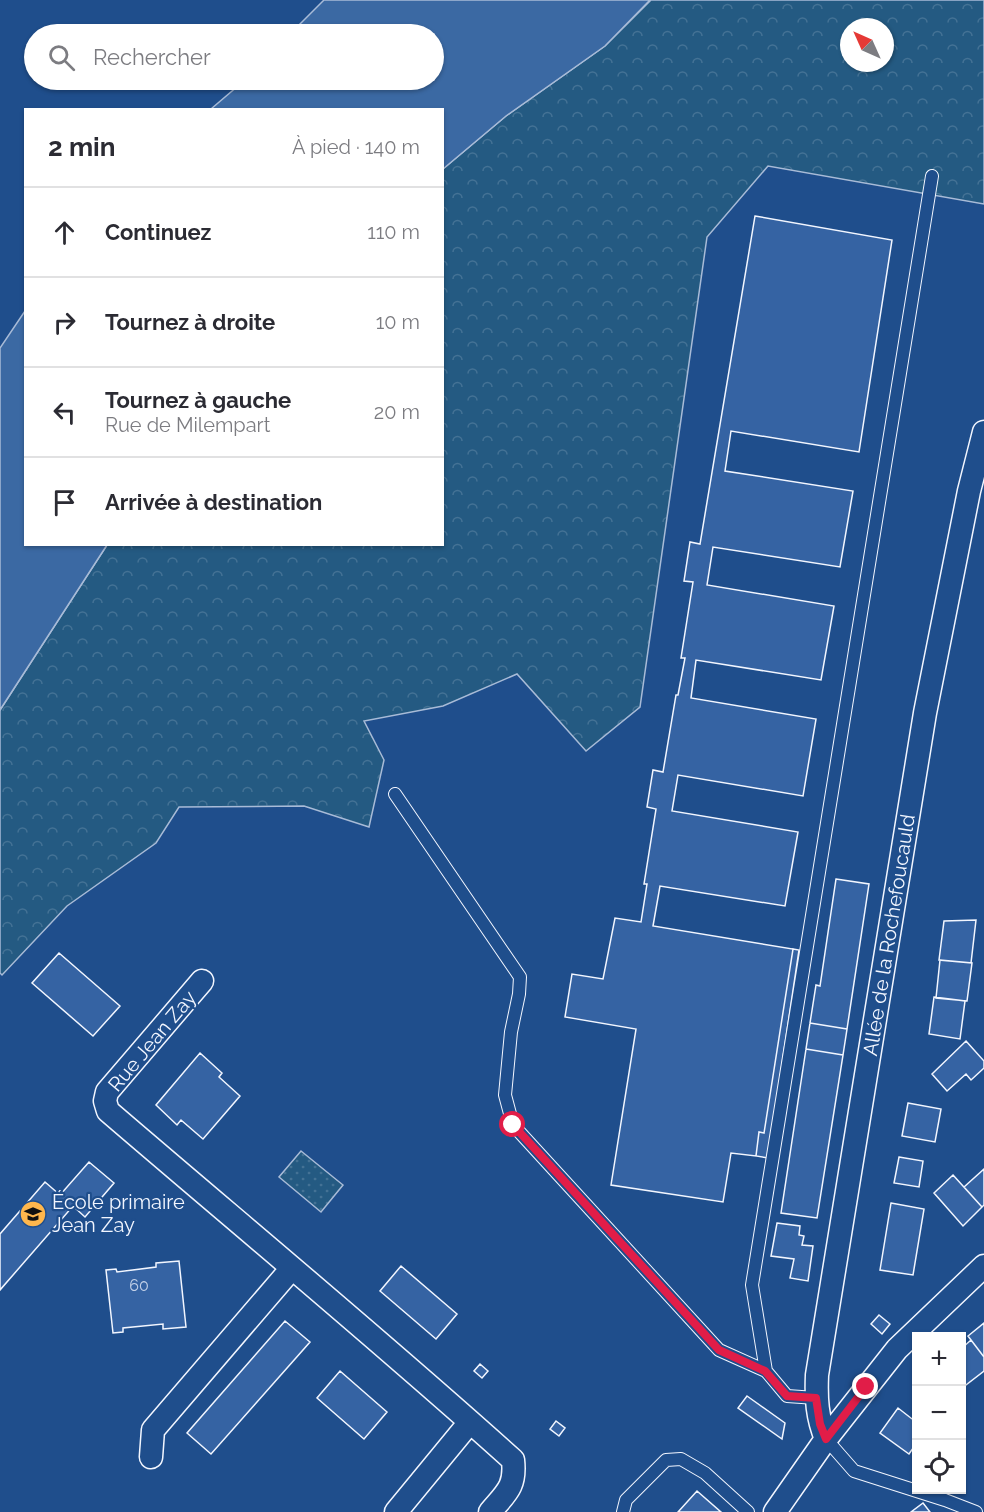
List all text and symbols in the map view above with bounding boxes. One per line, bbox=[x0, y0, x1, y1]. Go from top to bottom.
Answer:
north arrow bbox=[840, 18, 894, 72]
search box bbox=[24, 24, 444, 90]
icon: search bbox=[45, 41, 78, 74]
text: Rechercher bbox=[93, 44, 211, 70]
text: 2 min bbox=[48, 132, 115, 162]
text: À pied · 140 m bbox=[292, 135, 420, 159]
icon: ahead bbox=[48, 216, 81, 249]
text: Continuez bbox=[105, 219, 211, 245]
text: 110 m bbox=[367, 220, 420, 244]
icon: right bbox=[48, 306, 81, 339]
text: Tournez à droite bbox=[105, 309, 275, 335]
text: 10 m bbox=[376, 310, 420, 334]
text: Tournez à gauche bbox=[105, 387, 291, 413]
icon: left bbox=[48, 396, 81, 429]
text: 20 m bbox=[374, 400, 420, 424]
text: Rue de Milempart bbox=[105, 413, 270, 437]
icon: arrive bbox=[48, 486, 81, 519]
text: Arrivée à destination bbox=[105, 489, 322, 515]
street label: Allée de la Rochefoucauld bbox=[858, 812, 920, 1058]
street label: Rue Jean Zay bbox=[103, 986, 201, 1096]
route start bbox=[499, 1111, 525, 1137]
place label: École primaire Jean Zay bbox=[52, 1190, 185, 1237]
school or university icon: École primaire Jean Zay bbox=[18, 1199, 48, 1229]
house number: 60 bbox=[129, 1276, 149, 1295]
map controls bbox=[912, 1332, 966, 1494]
button: + bbox=[912, 1332, 966, 1386]
route end bbox=[852, 1373, 878, 1399]
button: − bbox=[912, 1386, 966, 1440]
button: locate bbox=[912, 1440, 966, 1494]

